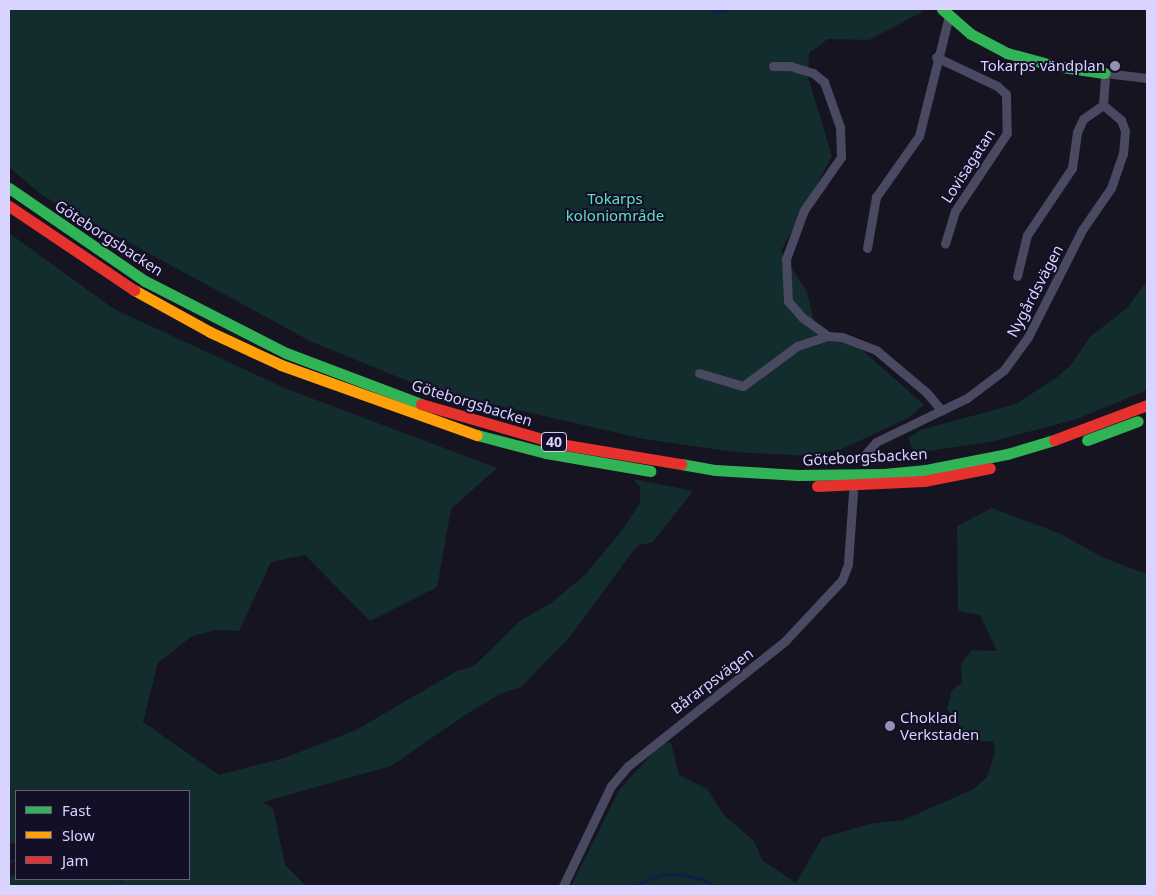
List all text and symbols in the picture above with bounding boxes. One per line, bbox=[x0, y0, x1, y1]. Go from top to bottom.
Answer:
place label: Tokarps vändplan bbox=[980, 57, 1105, 75]
marker: Tokarps vändplan bbox=[1109, 60, 1121, 72]
street label: Lovisagatan bbox=[937, 126, 999, 206]
park label: Tokarps koloniområde bbox=[566, 189, 664, 224]
street label: Göteborgsbacken bbox=[52, 196, 166, 280]
street label: Nygårdsvägen bbox=[1003, 242, 1067, 340]
street label: Göteborgsbacken bbox=[410, 376, 534, 430]
road number: 40 bbox=[540, 431, 568, 454]
street label: Göteborgsbacken bbox=[802, 445, 928, 469]
street label: Bårarpsvägen bbox=[667, 644, 757, 718]
place label: Choklad Verkstaden bbox=[900, 708, 979, 743]
marker: Choklad Verkstaden bbox=[884, 720, 896, 732]
legend bbox=[15, 790, 190, 880]
text: Fast bbox=[62, 800, 91, 820]
text: Slow bbox=[62, 825, 95, 845]
text: Jam bbox=[62, 850, 89, 870]

